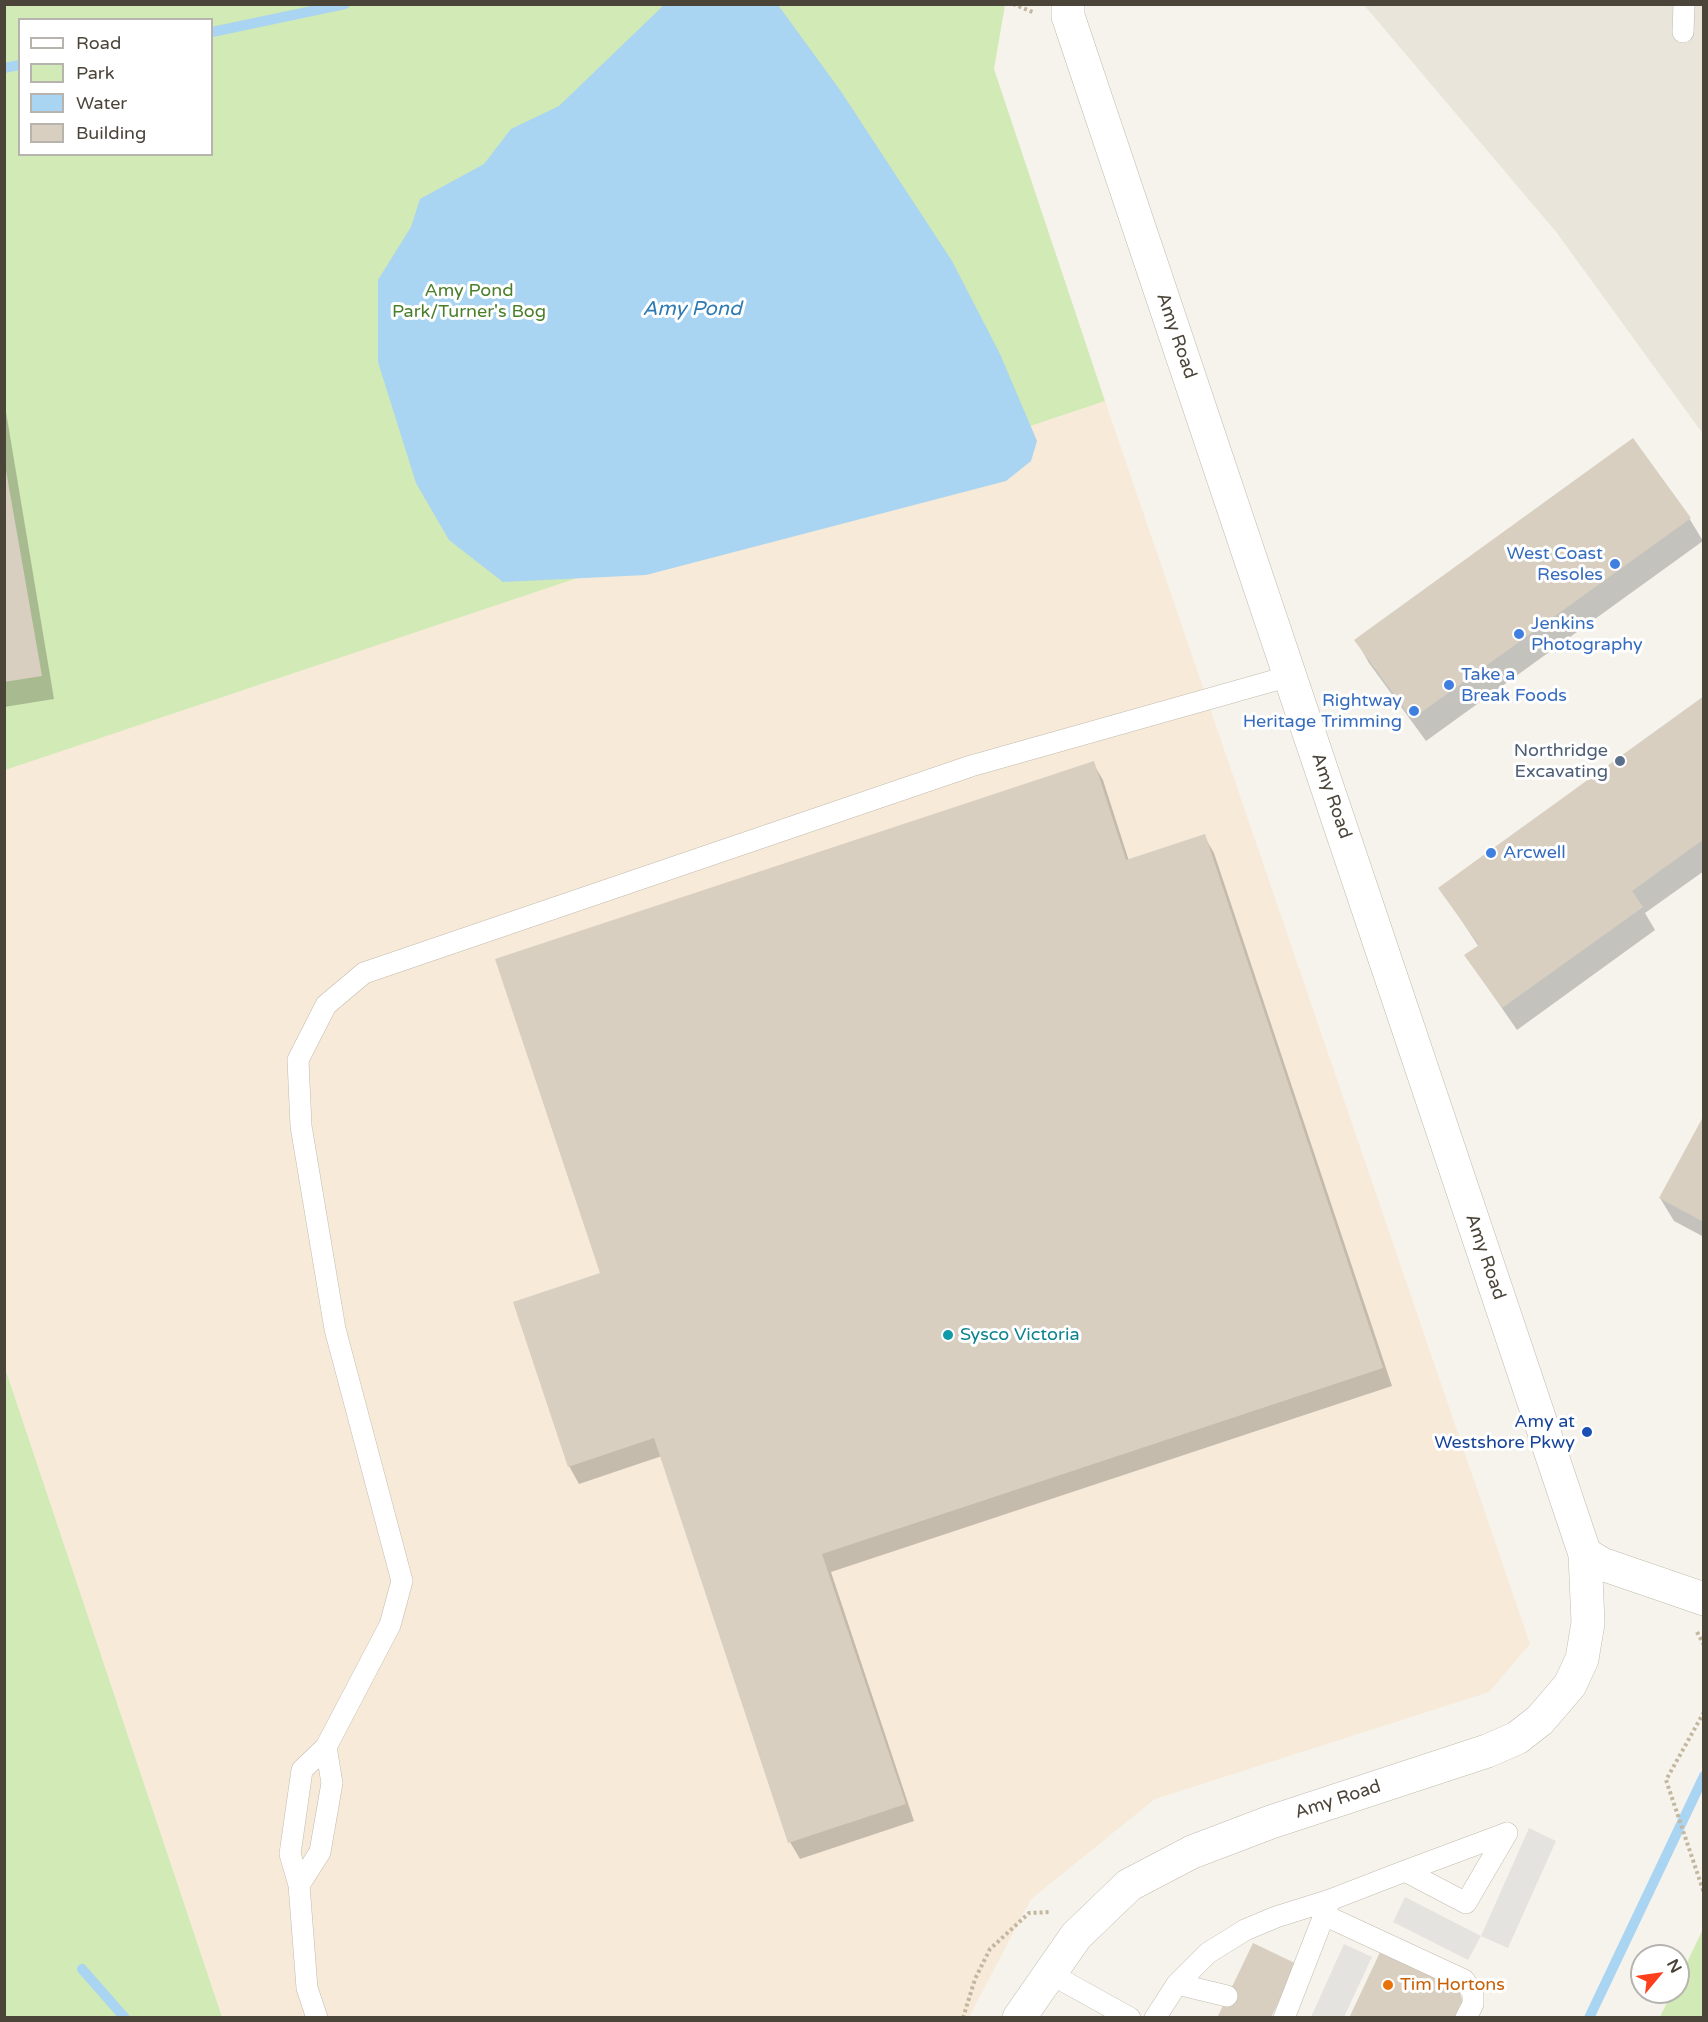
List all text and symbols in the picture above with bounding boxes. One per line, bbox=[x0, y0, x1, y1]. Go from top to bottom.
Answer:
legend bbox=[18, 18, 213, 156]
text: Road bbox=[76, 32, 121, 54]
text: Park bbox=[76, 62, 114, 84]
text: Water bbox=[76, 92, 127, 114]
text: Building bbox=[76, 122, 146, 144]
park label: Amy Pond Park/Turner's Bog bbox=[392, 280, 546, 322]
street label: Amy Road bbox=[1151, 290, 1201, 382]
water label: Amy Pond bbox=[642, 298, 742, 322]
place label: West Coast Resoles bbox=[1507, 543, 1603, 586]
marker: West Coast Resoles bbox=[1608, 557, 1622, 571]
place label: Jenkins Photography bbox=[1531, 613, 1643, 656]
marker: Jenkins Photography bbox=[1512, 627, 1526, 641]
place label: Take a Break Foods bbox=[1461, 664, 1567, 706]
marker: Take a Break Foods bbox=[1442, 678, 1456, 692]
place label: Rightway Heritage Trimming bbox=[1243, 690, 1402, 732]
marker: Rightway Heritage Trimming bbox=[1407, 704, 1421, 718]
place label: Northridge Excavating bbox=[1514, 740, 1608, 783]
street label: Amy Road bbox=[1306, 750, 1356, 842]
marker: Northridge Excavating bbox=[1613, 754, 1627, 768]
place label: Arcwell bbox=[1503, 842, 1566, 864]
marker: Arcwell bbox=[1484, 846, 1498, 860]
street label: Amy Road bbox=[1460, 1211, 1510, 1303]
place label: Sysco Victoria bbox=[960, 1324, 1080, 1346]
marker: Sysco Victoria bbox=[941, 1328, 955, 1342]
place label: Amy at Westshore Pkwy bbox=[1434, 1411, 1575, 1454]
marker: Amy at Westshore Pkwy bbox=[1580, 1425, 1594, 1439]
street label: Amy Road bbox=[1292, 1776, 1384, 1824]
north arrow bbox=[1630, 1944, 1690, 2004]
text: N bbox=[1662, 1956, 1686, 1977]
place label: Tim Hortons bbox=[1400, 1974, 1505, 1996]
marker: Tim Hortons bbox=[1381, 1978, 1395, 1992]

